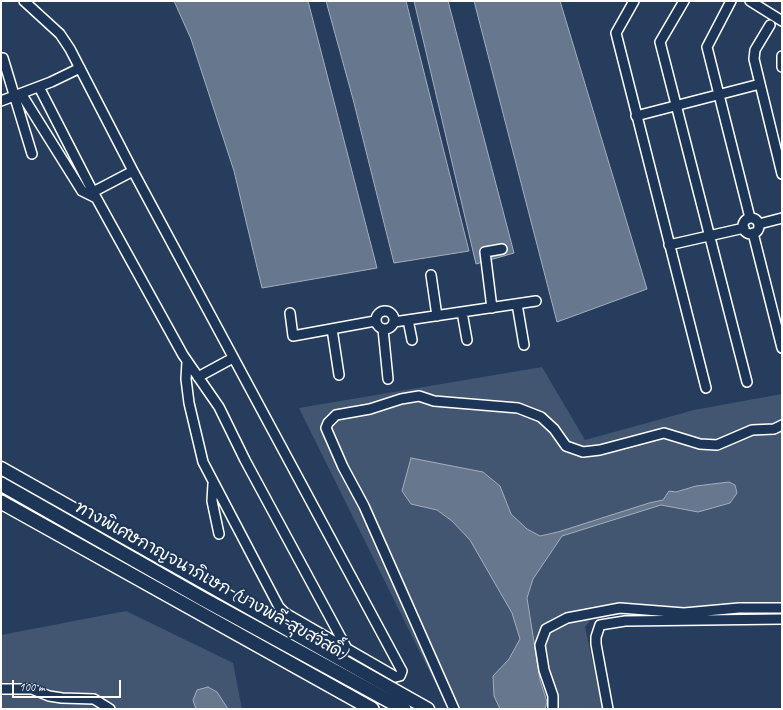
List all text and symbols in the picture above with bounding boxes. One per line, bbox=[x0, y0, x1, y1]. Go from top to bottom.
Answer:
street label: ทางพิเศษกาญจนาภิเษก (บางพลี-สุขสวัสดิ์) bbox=[71, 497, 351, 665]
scale bar bbox=[14, 672, 123, 698]
text: 100 m bbox=[19, 679, 45, 695]

